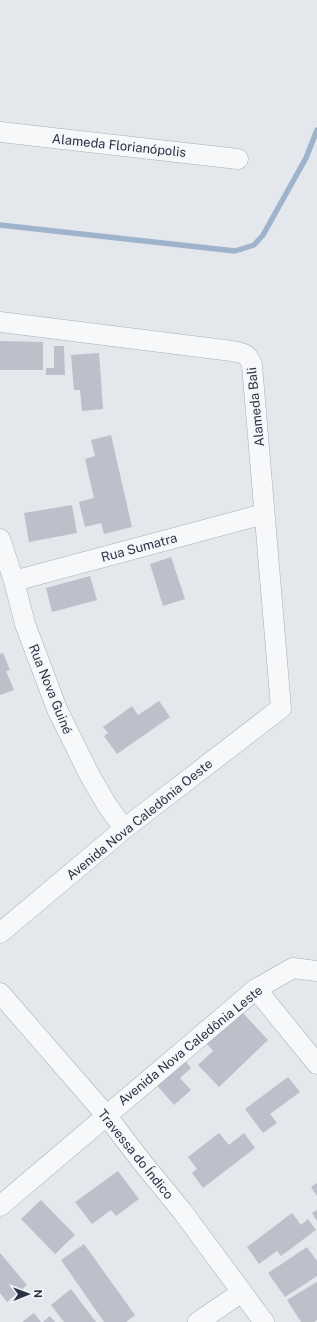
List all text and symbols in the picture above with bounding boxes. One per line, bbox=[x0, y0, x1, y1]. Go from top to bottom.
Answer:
street label: Alameda Florianópolis bbox=[51, 131, 187, 160]
street label: Alameda Bali bbox=[244, 366, 267, 448]
street label: Rua Sumatra bbox=[99, 530, 179, 565]
street label: Rua Nova Guiné bbox=[26, 642, 75, 736]
street label: Avenida Nova Caledônia Oeste bbox=[63, 756, 215, 883]
street label: Avenida Nova Caledônia Leste bbox=[115, 983, 265, 1108]
street label: Travessa do Índico bbox=[95, 1106, 177, 1202]
north arrow bbox=[8, 1274, 48, 1314]
text: N bbox=[32, 1289, 44, 1298]

